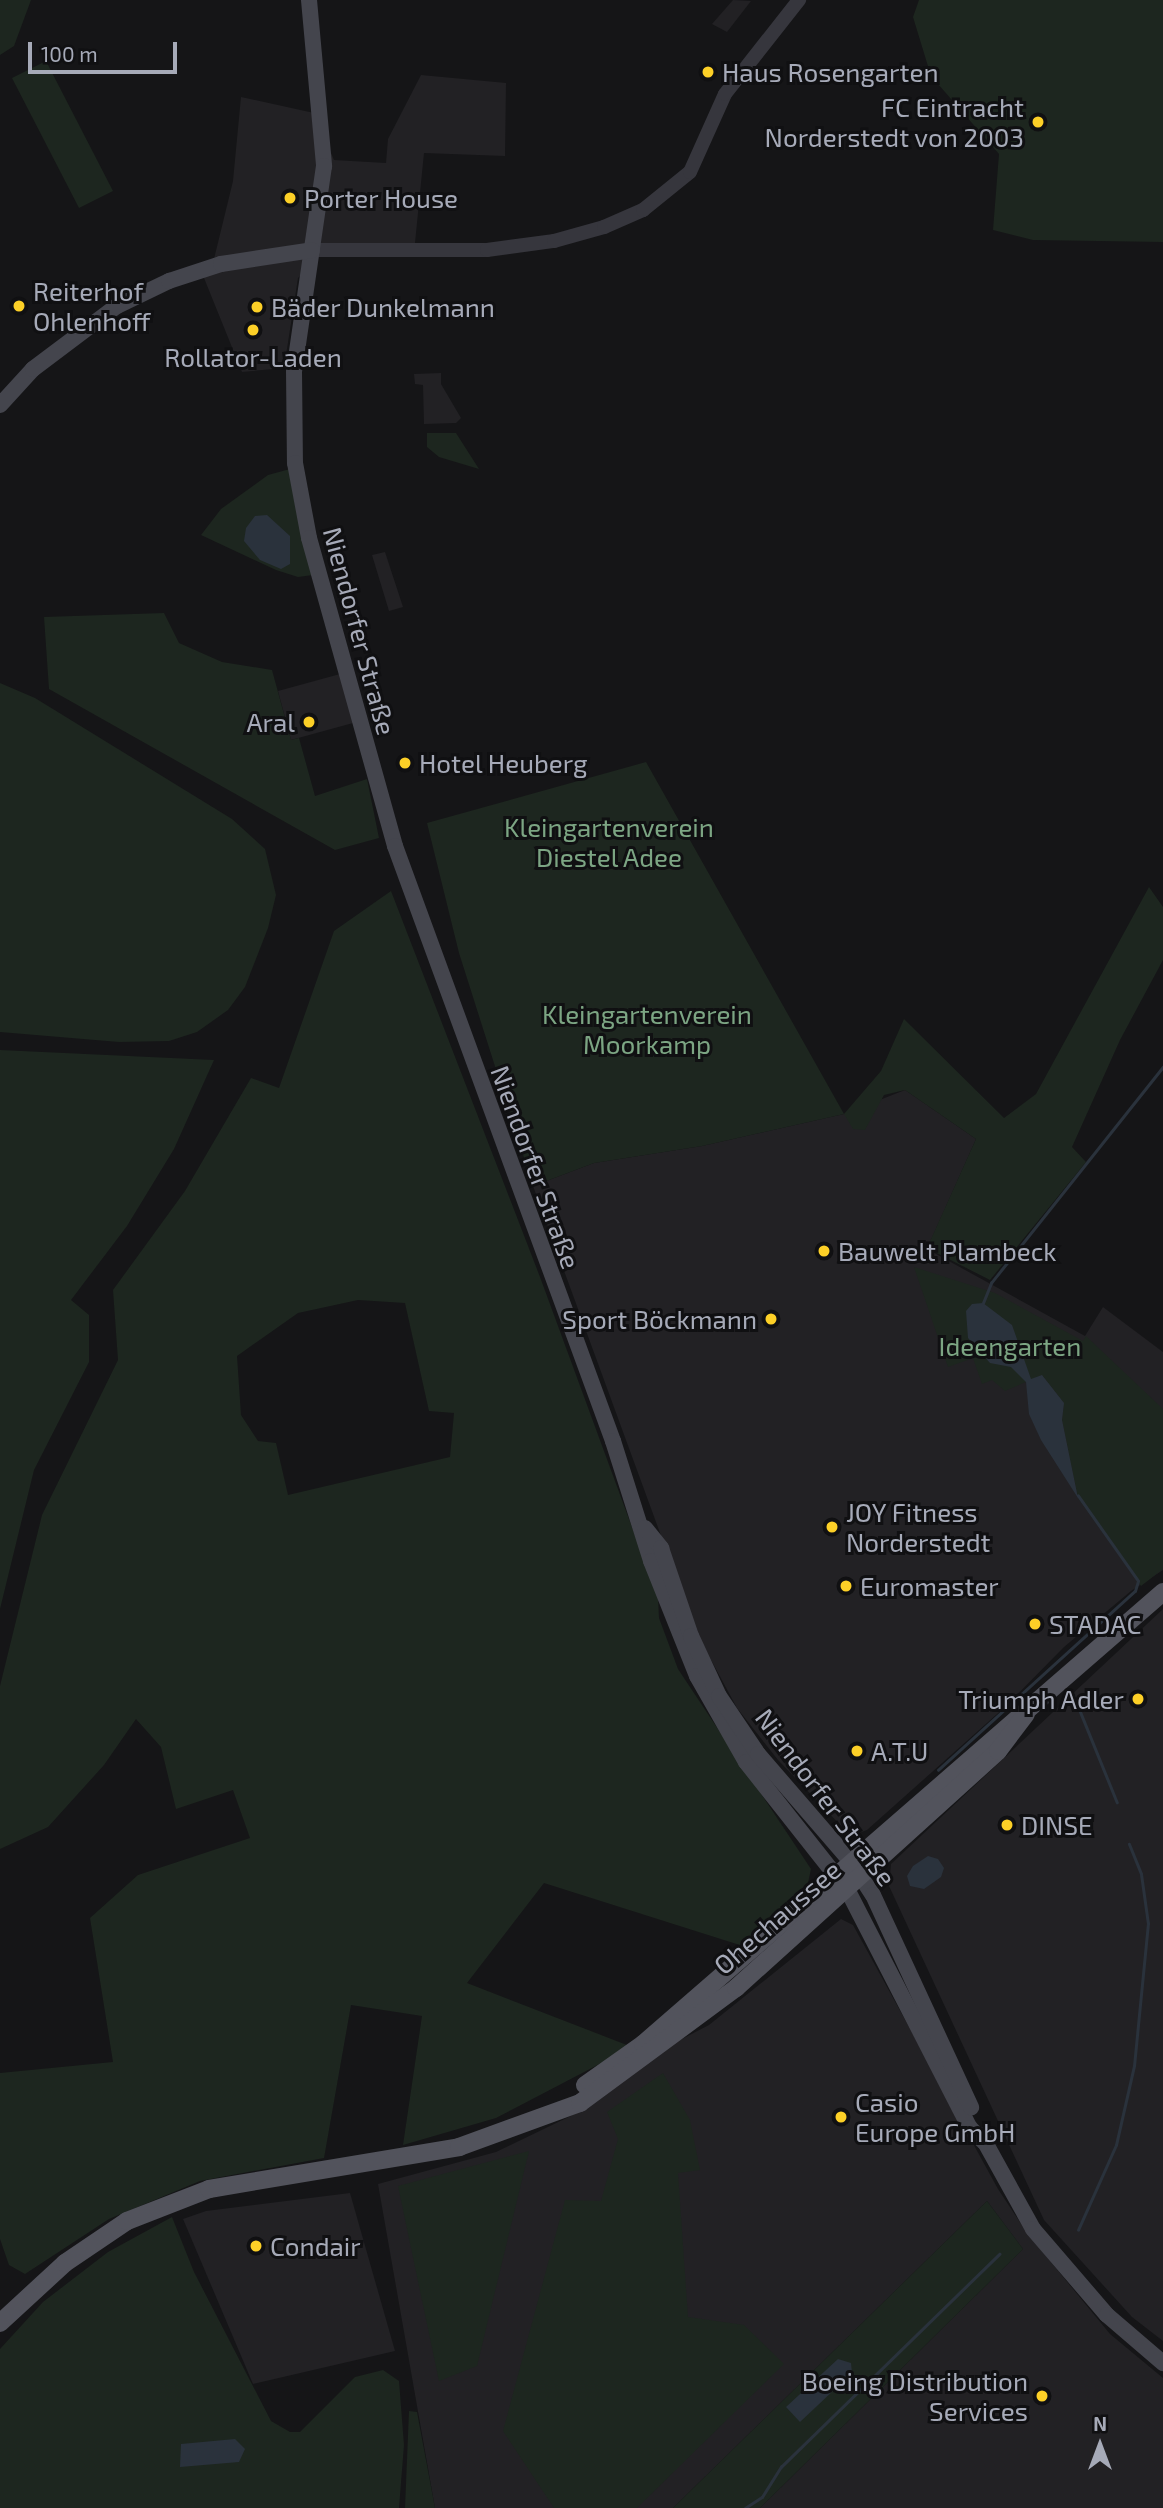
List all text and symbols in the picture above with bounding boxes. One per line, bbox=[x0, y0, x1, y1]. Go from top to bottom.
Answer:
scale bar bbox=[32, 28, 180, 72]
text: 100 m bbox=[41, 41, 98, 66]
place label: Haus Rosengarten bbox=[722, 56, 939, 88]
marker: Haus Rosengarten bbox=[700, 64, 716, 80]
place label: FC Eintracht Norderstedt von 2003 bbox=[764, 91, 1024, 152]
marker: FC Eintracht Norderstedt von 2003 bbox=[1030, 114, 1046, 130]
place label: Porter House bbox=[304, 182, 459, 214]
marker: Porter House bbox=[282, 190, 298, 206]
place label: Reiterhof Ohlenhoff bbox=[33, 275, 151, 336]
place label: Bäder Dunkelmann bbox=[271, 291, 495, 323]
marker: Reiterhof Ohlenhoff bbox=[11, 298, 27, 314]
marker: Bäder Dunkelmann bbox=[249, 299, 265, 315]
marker: Rollator-Laden bbox=[245, 322, 261, 338]
place label: Rollator-Laden bbox=[164, 341, 342, 373]
street label: Niendorfer Straße bbox=[317, 523, 403, 739]
place label: Aral bbox=[246, 706, 295, 738]
marker: Aral bbox=[301, 714, 317, 730]
place label: Hotel Heuberg bbox=[419, 747, 588, 779]
marker: Hotel Heuberg bbox=[397, 755, 413, 771]
park label: Kleingartenverein Diestel Adee bbox=[504, 811, 714, 872]
park label: Kleingartenverein Moorkamp bbox=[542, 998, 752, 1060]
street label: Niendorfer Straße bbox=[485, 1061, 587, 1273]
place label: Bauwelt Plambeck bbox=[838, 1235, 1057, 1267]
marker: Bauwelt Plambeck bbox=[816, 1243, 832, 1259]
place label: Sport Böckmann bbox=[562, 1303, 757, 1335]
marker: Sport Böckmann bbox=[763, 1311, 779, 1327]
park label: Ideengarten bbox=[939, 1330, 1081, 1362]
place label: JOY Fitness Norderstedt bbox=[846, 1496, 990, 1558]
marker: JOY Fitness Norderstedt bbox=[824, 1519, 840, 1535]
place label: Euromaster bbox=[860, 1570, 999, 1602]
marker: Euromaster bbox=[838, 1578, 854, 1594]
place label: STADAC bbox=[1049, 1608, 1141, 1640]
marker: STADAC bbox=[1027, 1616, 1043, 1632]
place label: Triumph Adler bbox=[958, 1683, 1124, 1715]
marker: Triumph Adler bbox=[1130, 1691, 1146, 1707]
street label: Niendorfer Straße bbox=[749, 1702, 903, 1892]
place label: A.T.U bbox=[871, 1735, 928, 1767]
marker: A.T.U bbox=[849, 1743, 865, 1759]
place label: DINSE bbox=[1021, 1809, 1093, 1841]
marker: DINSE bbox=[999, 1817, 1015, 1833]
street label: Ohechaussee bbox=[707, 1853, 847, 1981]
place label: Casio Europe GmbH bbox=[855, 2086, 1015, 2148]
marker: Casio Europe GmbH bbox=[833, 2109, 849, 2125]
place label: Condair bbox=[270, 2230, 361, 2262]
marker: Condair bbox=[248, 2238, 264, 2254]
place label: Boeing Distribution Services bbox=[802, 2365, 1028, 2426]
marker: Boeing Distribution Services bbox=[1034, 2388, 1050, 2404]
north arrow bbox=[1065, 2410, 1135, 2480]
text: N bbox=[1093, 2412, 1107, 2435]

